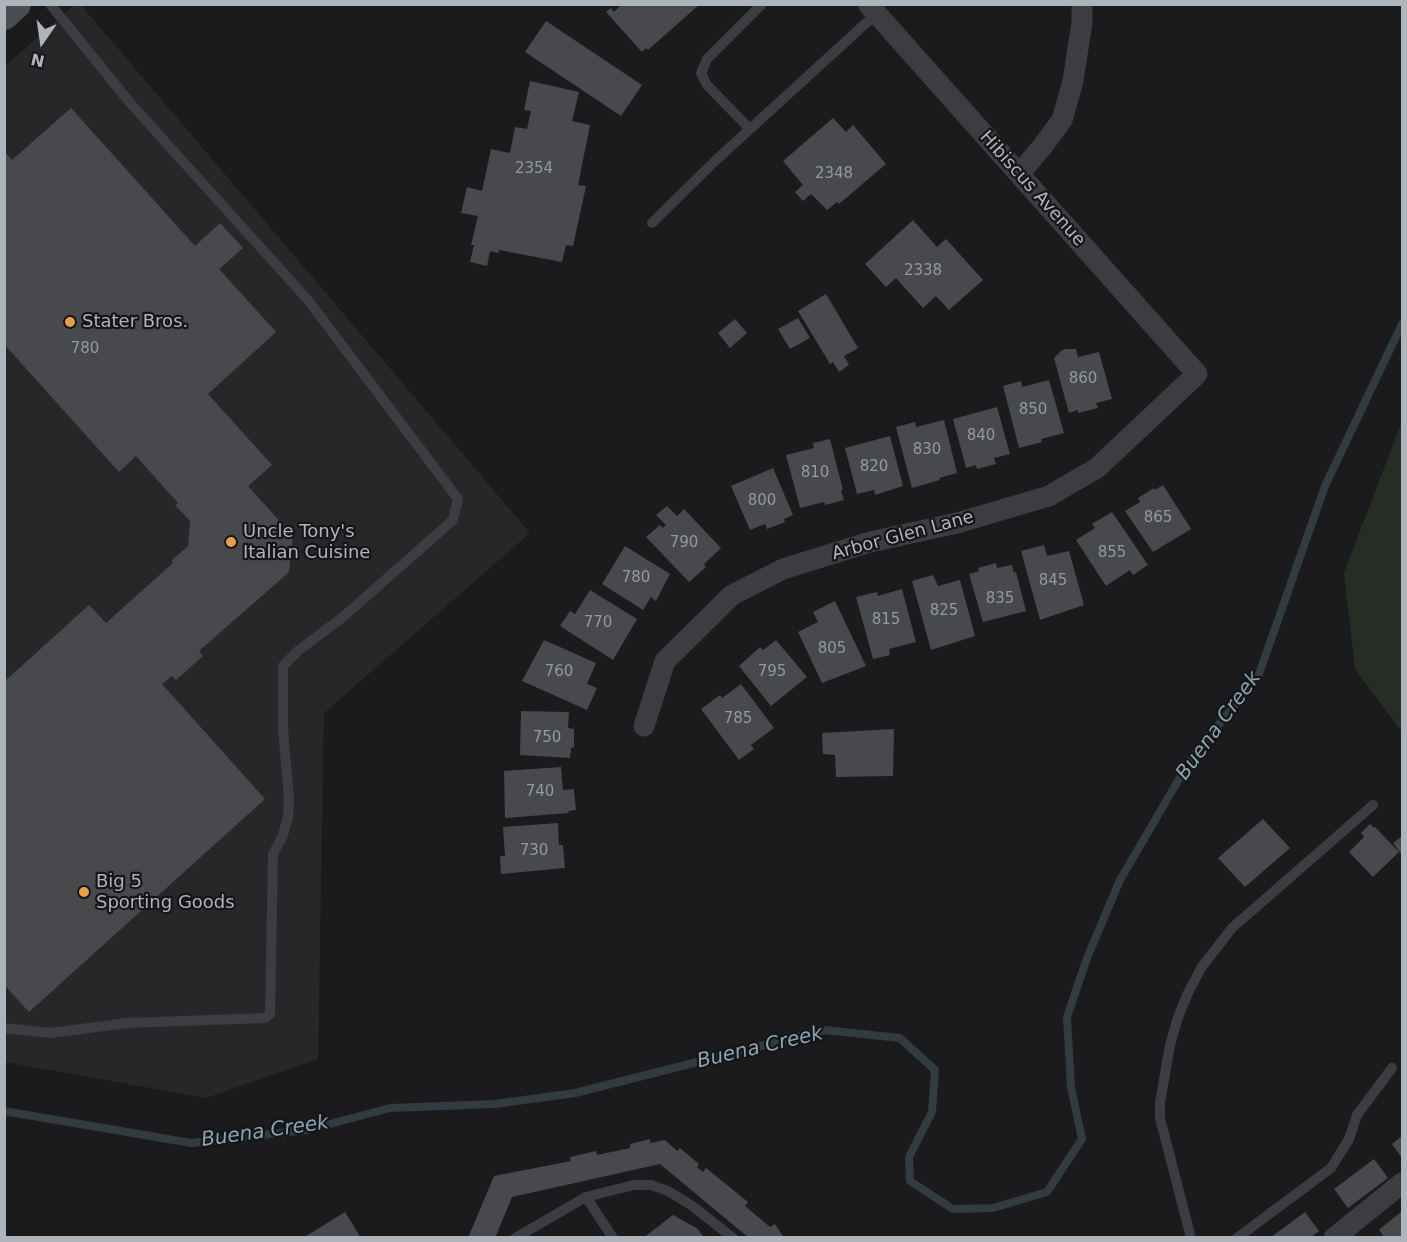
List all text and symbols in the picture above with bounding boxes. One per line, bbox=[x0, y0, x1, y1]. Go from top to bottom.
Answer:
north arrow bbox=[12, 12, 72, 72]
text: N bbox=[29, 49, 47, 71]
street label: Hibiscus Avenue bbox=[975, 127, 1089, 251]
house number: 2354 bbox=[515, 160, 553, 178]
house number: 2348 bbox=[815, 165, 853, 183]
house number: 2338 bbox=[904, 262, 942, 280]
place label: Stater Bros. bbox=[82, 311, 188, 333]
marker: Stater Bros. bbox=[63, 315, 77, 329]
house number: 780 bbox=[71, 340, 99, 358]
house number: 860 bbox=[1069, 370, 1097, 388]
house number: 850 bbox=[1019, 401, 1047, 419]
house number: 840 bbox=[967, 427, 995, 445]
house number: 830 bbox=[913, 441, 941, 459]
house number: 820 bbox=[860, 458, 888, 476]
house number: 810 bbox=[801, 464, 829, 482]
house number: 800 bbox=[748, 492, 776, 510]
street label: Arbor Glen Lane bbox=[830, 507, 976, 565]
house number: 865 bbox=[1144, 509, 1172, 527]
place label: Uncle Tony's Italian Cuisine bbox=[243, 521, 370, 564]
house number: 790 bbox=[670, 534, 698, 552]
marker: Uncle Tony's Italian Cuisine bbox=[224, 535, 238, 549]
house number: 855 bbox=[1098, 544, 1126, 562]
house number: 780 bbox=[622, 569, 650, 587]
house number: 845 bbox=[1039, 572, 1067, 590]
house number: 835 bbox=[986, 590, 1014, 608]
house number: 825 bbox=[930, 602, 958, 620]
house number: 815 bbox=[872, 611, 900, 629]
house number: 770 bbox=[584, 614, 612, 632]
house number: 805 bbox=[818, 640, 846, 658]
house number: 760 bbox=[545, 663, 573, 681]
house number: 795 bbox=[758, 663, 786, 681]
water label: Buena Creek bbox=[1172, 667, 1266, 785]
house number: 785 bbox=[724, 710, 752, 728]
house number: 750 bbox=[533, 729, 561, 747]
house number: 740 bbox=[526, 783, 554, 801]
house number: 730 bbox=[520, 842, 548, 860]
place label: Big 5 Sporting Goods bbox=[96, 871, 235, 914]
marker: Big 5 Sporting Goods bbox=[77, 885, 91, 899]
water label: Buena Creek bbox=[695, 1022, 825, 1074]
water label: Buena Creek bbox=[200, 1111, 330, 1153]

